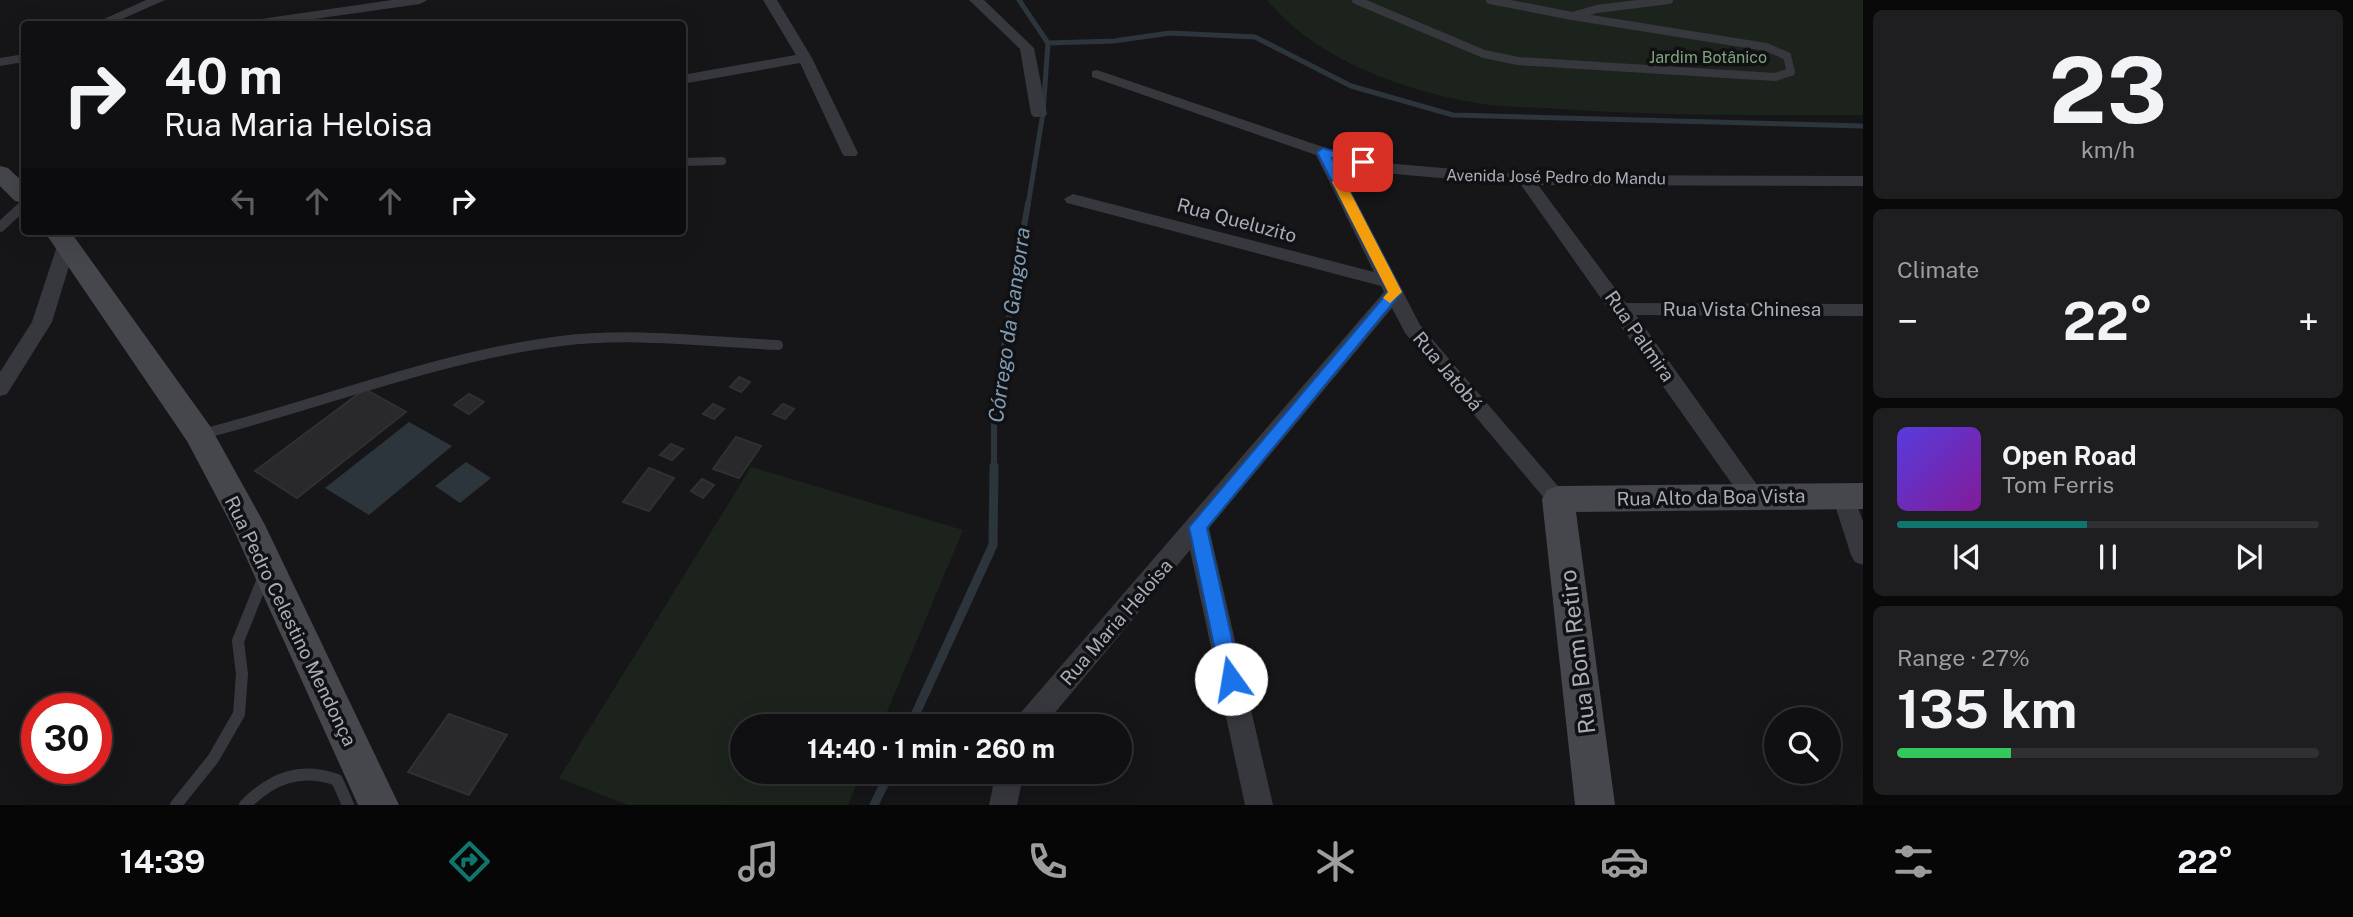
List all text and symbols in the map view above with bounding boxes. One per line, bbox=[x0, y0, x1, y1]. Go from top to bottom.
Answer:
text: 23 bbox=[2049, 37, 2167, 143]
text: 40 m bbox=[164, 47, 283, 105]
park label: Jardim Botânico bbox=[1649, 48, 1767, 67]
icon: right bbox=[49, 49, 140, 140]
text: Rua Maria Heloisa bbox=[164, 106, 433, 143]
pin bbox=[1333, 132, 1393, 192]
text: km/h bbox=[2081, 136, 2135, 163]
icon: arrive bbox=[1344, 143, 1382, 181]
street label: Avenida José Pedro do Mandu bbox=[1446, 166, 1666, 188]
icon: left bbox=[225, 182, 263, 220]
icon: ahead bbox=[298, 182, 336, 220]
icon: ahead bbox=[371, 182, 409, 220]
icon: right bbox=[444, 182, 482, 220]
street label: Rua Queluzito bbox=[1175, 193, 1299, 247]
water label: Córrego da Gangorra bbox=[983, 226, 1035, 424]
text: Climate bbox=[1897, 256, 1979, 283]
street label: Rua Palmira bbox=[1601, 286, 1679, 386]
text: 22° bbox=[2063, 291, 2153, 352]
street label: Rua Vista Chinesa bbox=[1663, 298, 1821, 320]
text: − bbox=[1897, 299, 1918, 344]
text: + bbox=[2298, 299, 2319, 344]
street label: Rua Jatobá bbox=[1409, 327, 1487, 415]
text: Open Road bbox=[2002, 440, 2137, 471]
text: Tom Ferris bbox=[2002, 471, 2114, 498]
street label: Rua Alto da Boa Vista bbox=[1616, 484, 1806, 510]
street label: Rua Pedro Celestino Mendonça bbox=[221, 492, 361, 750]
icon: previous bbox=[1948, 538, 1986, 576]
icon: pause bbox=[2089, 538, 2127, 576]
icon: next bbox=[2230, 538, 2268, 576]
street label: Rua Maria Heloisa bbox=[1055, 555, 1177, 689]
street label: Rua Bom Retiro bbox=[1554, 568, 1600, 736]
position arrow bbox=[1194, 642, 1268, 716]
text: Range · 27% bbox=[1897, 644, 2030, 671]
text: 135 km bbox=[1897, 679, 2077, 740]
speed limit sign: 30 bbox=[21, 693, 112, 784]
map controls bbox=[1764, 707, 1841, 784]
button: search bbox=[1764, 707, 1841, 784]
text: 14:40 · 1 min · 260 m bbox=[807, 733, 1055, 764]
icon: directions bbox=[445, 837, 494, 886]
icon: music bbox=[734, 837, 783, 886]
icon: phone bbox=[1023, 837, 1072, 886]
icon: climate bbox=[1311, 837, 1360, 886]
icon: car bbox=[1600, 837, 1649, 886]
icon: filters bbox=[1889, 837, 1938, 886]
text: 14:39 bbox=[120, 843, 205, 880]
text: 22° bbox=[2177, 843, 2233, 880]

